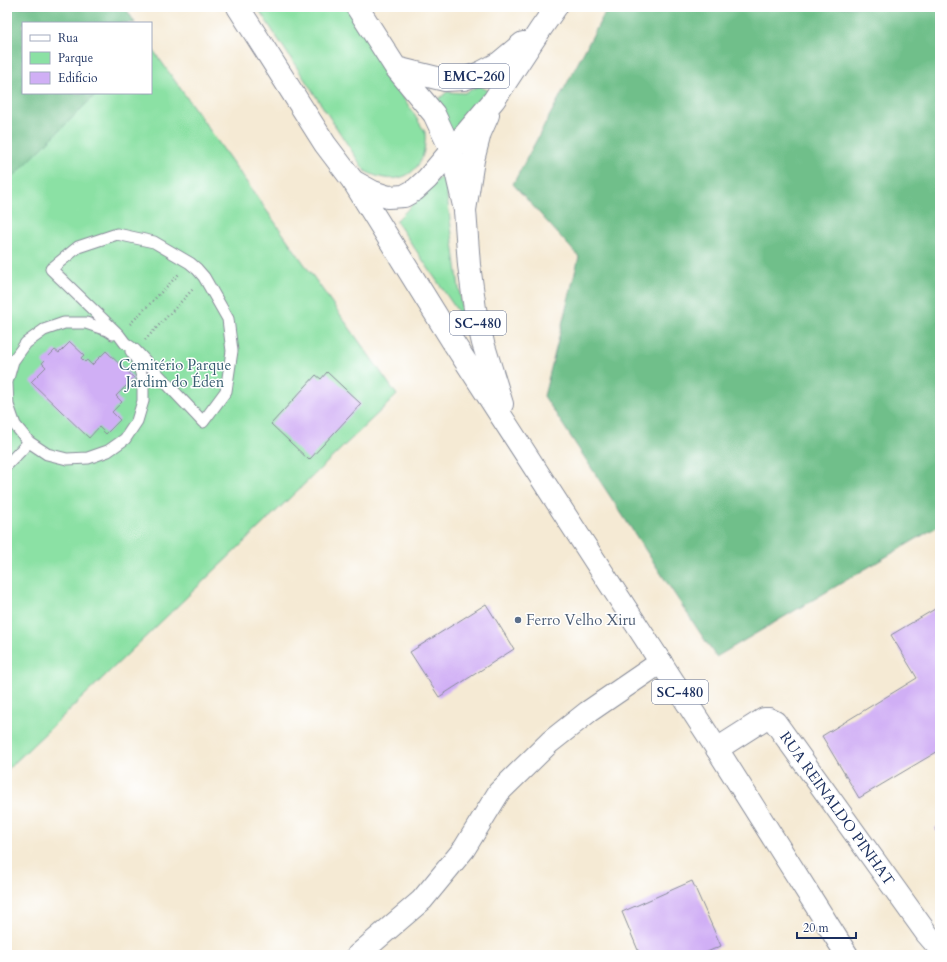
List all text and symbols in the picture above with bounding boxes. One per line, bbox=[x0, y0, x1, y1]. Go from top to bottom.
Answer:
legend bbox=[22, 22, 152, 94]
text: Rua bbox=[58, 30, 79, 46]
text: Parque bbox=[58, 50, 93, 66]
road number: EMC-260 bbox=[439, 64, 509, 88]
text: Edifício bbox=[58, 70, 98, 86]
road number: SC-480 bbox=[450, 311, 506, 335]
park label: Cemitério Parque Jardim do Éden bbox=[119, 355, 231, 392]
place label: Ferro Velho Xiru bbox=[526, 610, 636, 630]
marker: Ferro Velho Xiru bbox=[513, 615, 523, 625]
road number: SC-480 bbox=[652, 680, 708, 704]
street label: RUA REINALDO PINHAT bbox=[775, 728, 899, 890]
scale bar bbox=[797, 914, 856, 940]
text: 20 m bbox=[803, 920, 830, 936]

